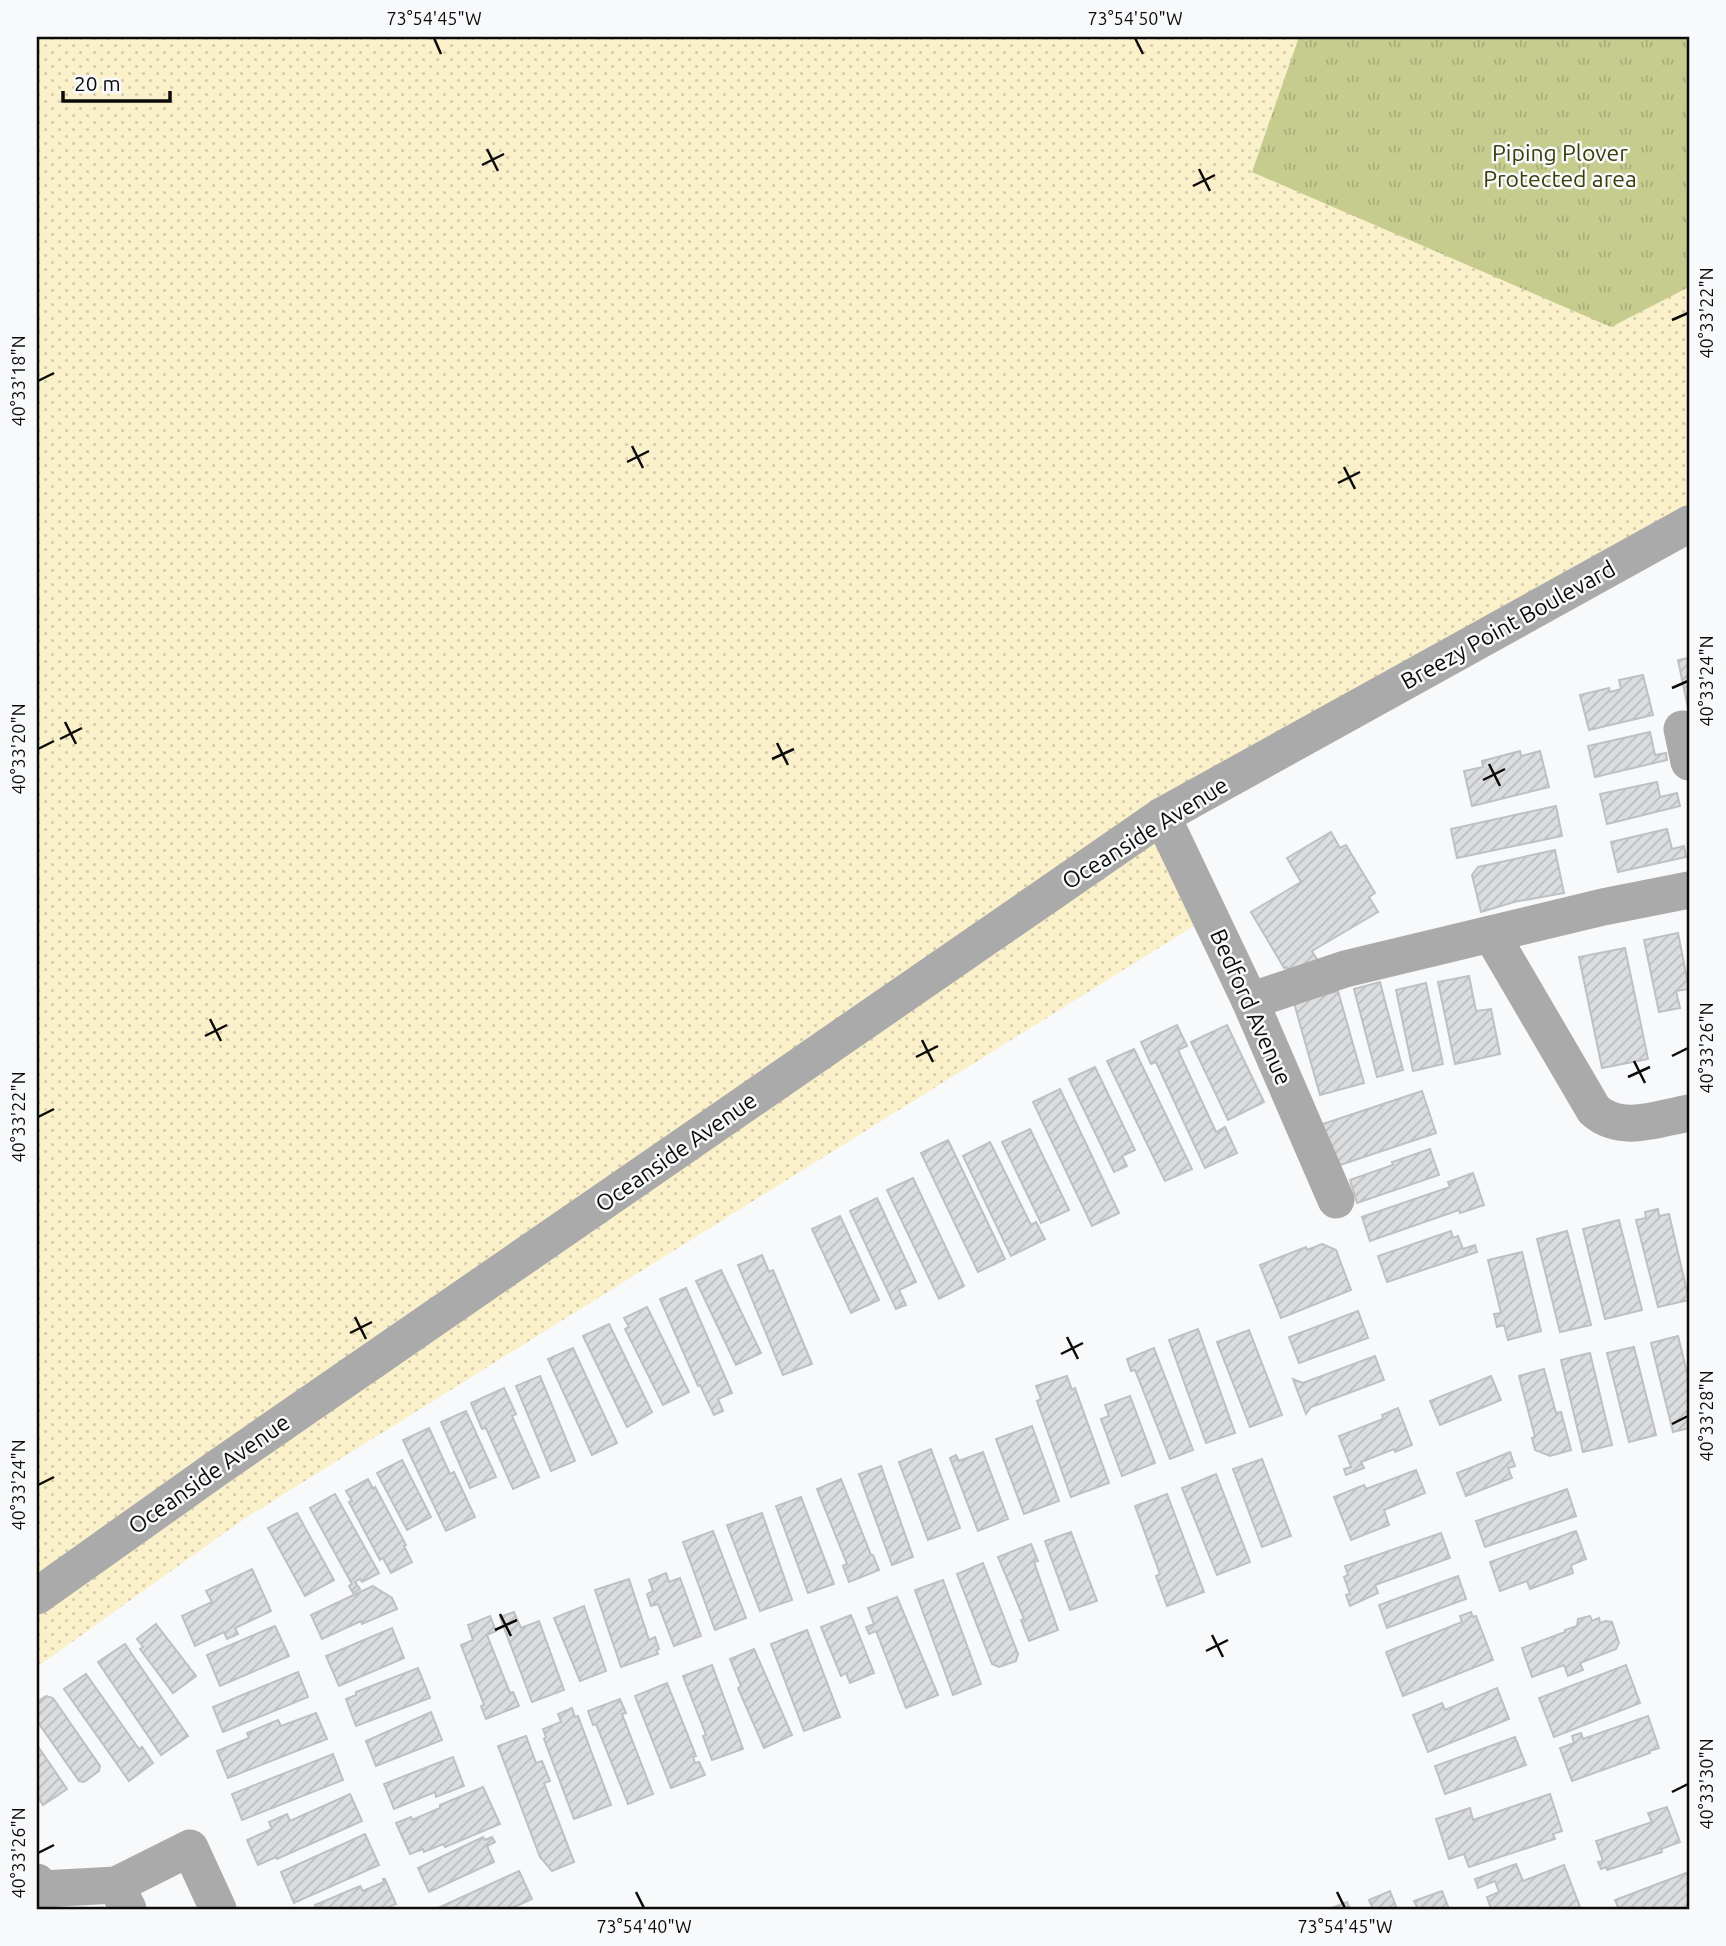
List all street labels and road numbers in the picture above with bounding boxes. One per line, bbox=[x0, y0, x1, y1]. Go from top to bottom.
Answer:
street label: Breezy Point Boulevard bbox=[1396, 555, 1619, 694]
street label: Oceanside Avenue bbox=[1057, 771, 1232, 894]
street label: Bedford Avenue bbox=[1206, 925, 1297, 1089]
street label: Oceanside Avenue bbox=[590, 1087, 761, 1216]
street label: Oceanside Avenue bbox=[123, 1409, 294, 1538]

